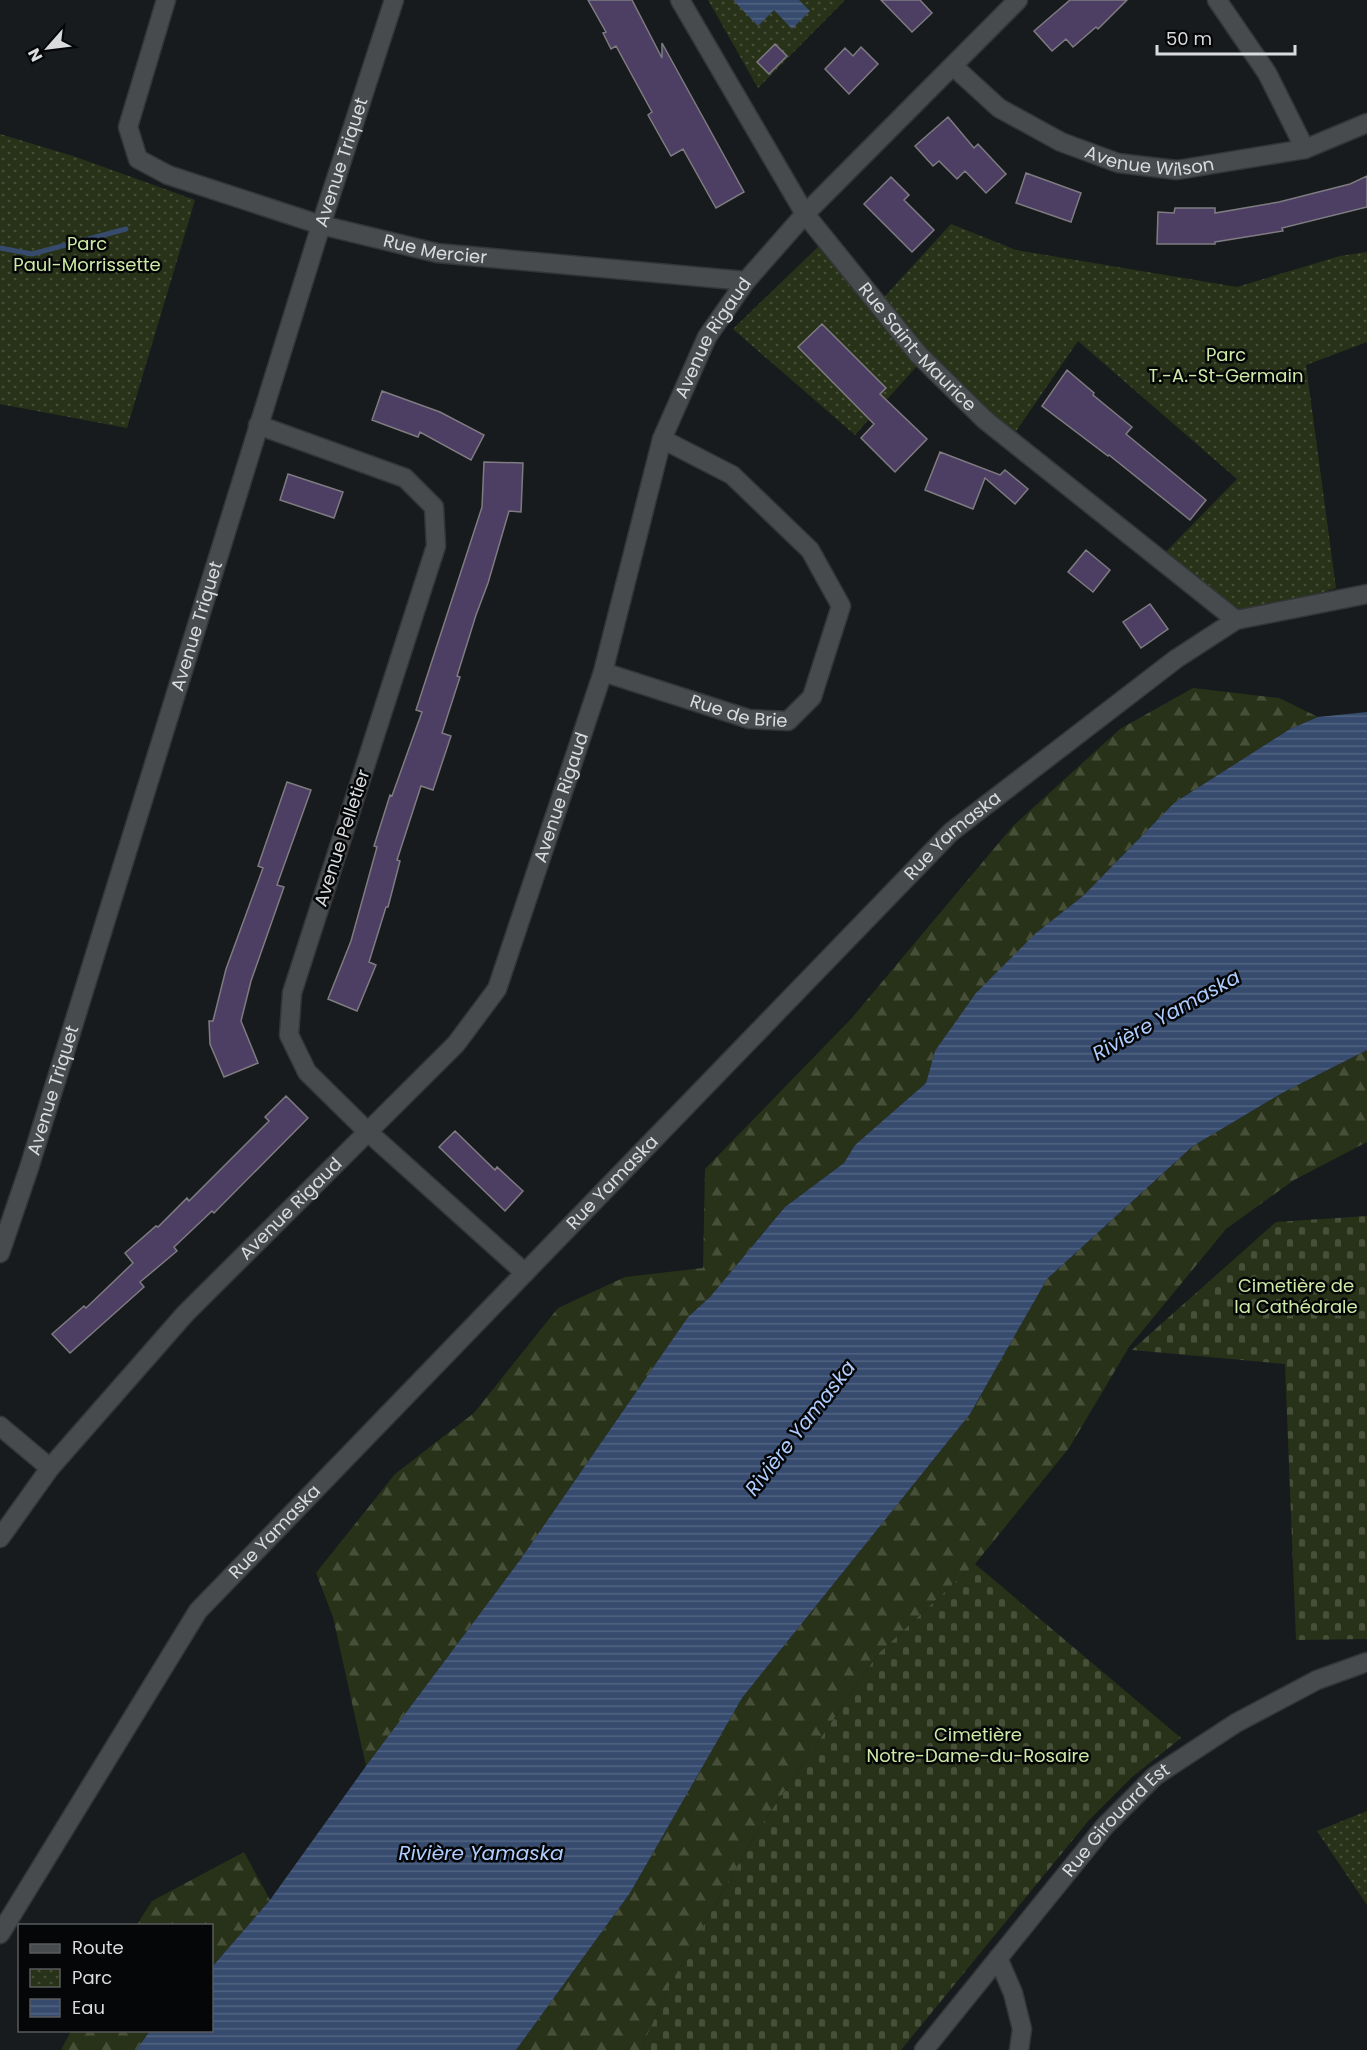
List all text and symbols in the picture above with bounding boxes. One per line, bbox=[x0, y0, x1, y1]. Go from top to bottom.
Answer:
north arrow bbox=[18, 18, 78, 78]
scale bar bbox=[1157, 18, 1295, 56]
text: 50 m bbox=[1166, 26, 1212, 51]
text: N bbox=[22, 44, 48, 66]
street label: Avenue Triquet bbox=[308, 94, 374, 230]
street label: Avenue Wilson bbox=[1082, 139, 1216, 182]
street label: Rue Mercier bbox=[381, 227, 488, 270]
park label: Parc Paul-Morrissette bbox=[13, 231, 161, 277]
street label: Avenue Rigaud bbox=[668, 272, 757, 402]
street label: Rue Saint-Maurice bbox=[853, 277, 982, 417]
park label: Parc T.-A.-St-Germain bbox=[1149, 342, 1303, 388]
street label: Avenue Triquet bbox=[164, 558, 228, 694]
street label: Rue de Brie bbox=[687, 688, 788, 733]
street label: Avenue Rigaud bbox=[527, 729, 594, 866]
street label: Avenue Pelletier bbox=[308, 766, 376, 910]
street label: Rue Yamaska bbox=[898, 785, 1006, 885]
water label: Rivière Yamaska bbox=[1087, 963, 1245, 1067]
street label: Avenue Triquet bbox=[21, 1022, 84, 1158]
street label: Rue Yamaska bbox=[560, 1129, 664, 1235]
street label: Avenue Rigaud bbox=[233, 1152, 347, 1265]
park label: Cimetière de la Cathédrale bbox=[1234, 1273, 1358, 1319]
water label: Rivière Yamaska bbox=[738, 1354, 862, 1502]
street label: Rue Yamaska bbox=[223, 1479, 326, 1584]
park label: Cimetière Notre-Dame-du-Rosaire bbox=[867, 1722, 1089, 1768]
street label: Rue Girouard Est bbox=[1056, 1757, 1174, 1882]
water label: Rivière Yamaska bbox=[398, 1839, 564, 1867]
legend bbox=[18, 1924, 213, 2032]
text: Route bbox=[72, 1935, 124, 1960]
text: Parc bbox=[72, 1965, 112, 1990]
text: Eau bbox=[72, 1995, 105, 2020]

